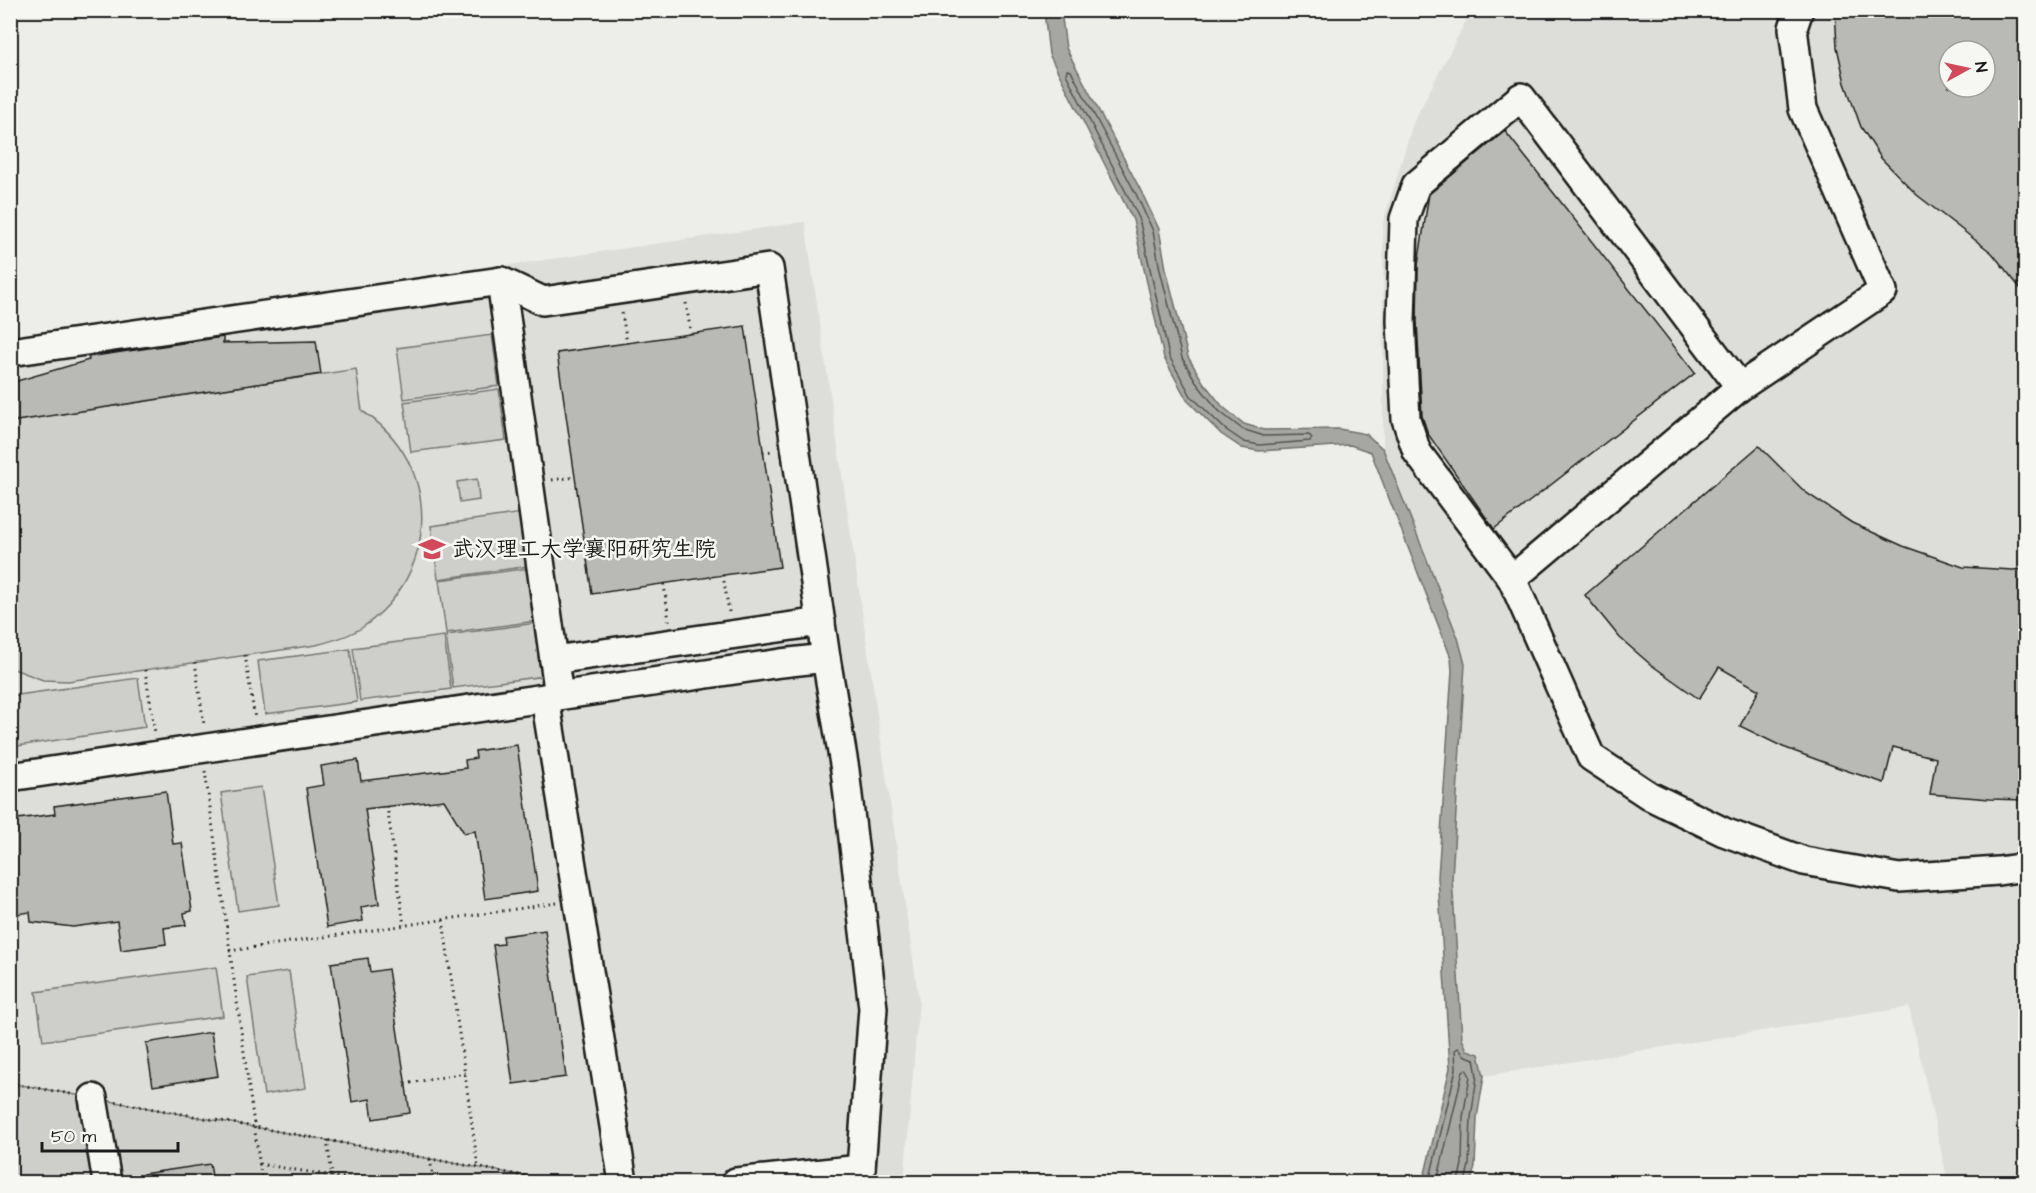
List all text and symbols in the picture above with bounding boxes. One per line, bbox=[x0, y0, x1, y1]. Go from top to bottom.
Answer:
north arrow bbox=[1937, 39, 1997, 99]
text: N bbox=[1969, 61, 1992, 74]
school or university icon: 武汉理工大学襄阳研究生院 bbox=[417, 534, 447, 564]
place label: 武汉理工大学襄阳研究生院 bbox=[452, 534, 716, 565]
scale bar bbox=[42, 1115, 178, 1153]
text: 50 m bbox=[51, 1124, 96, 1149]

